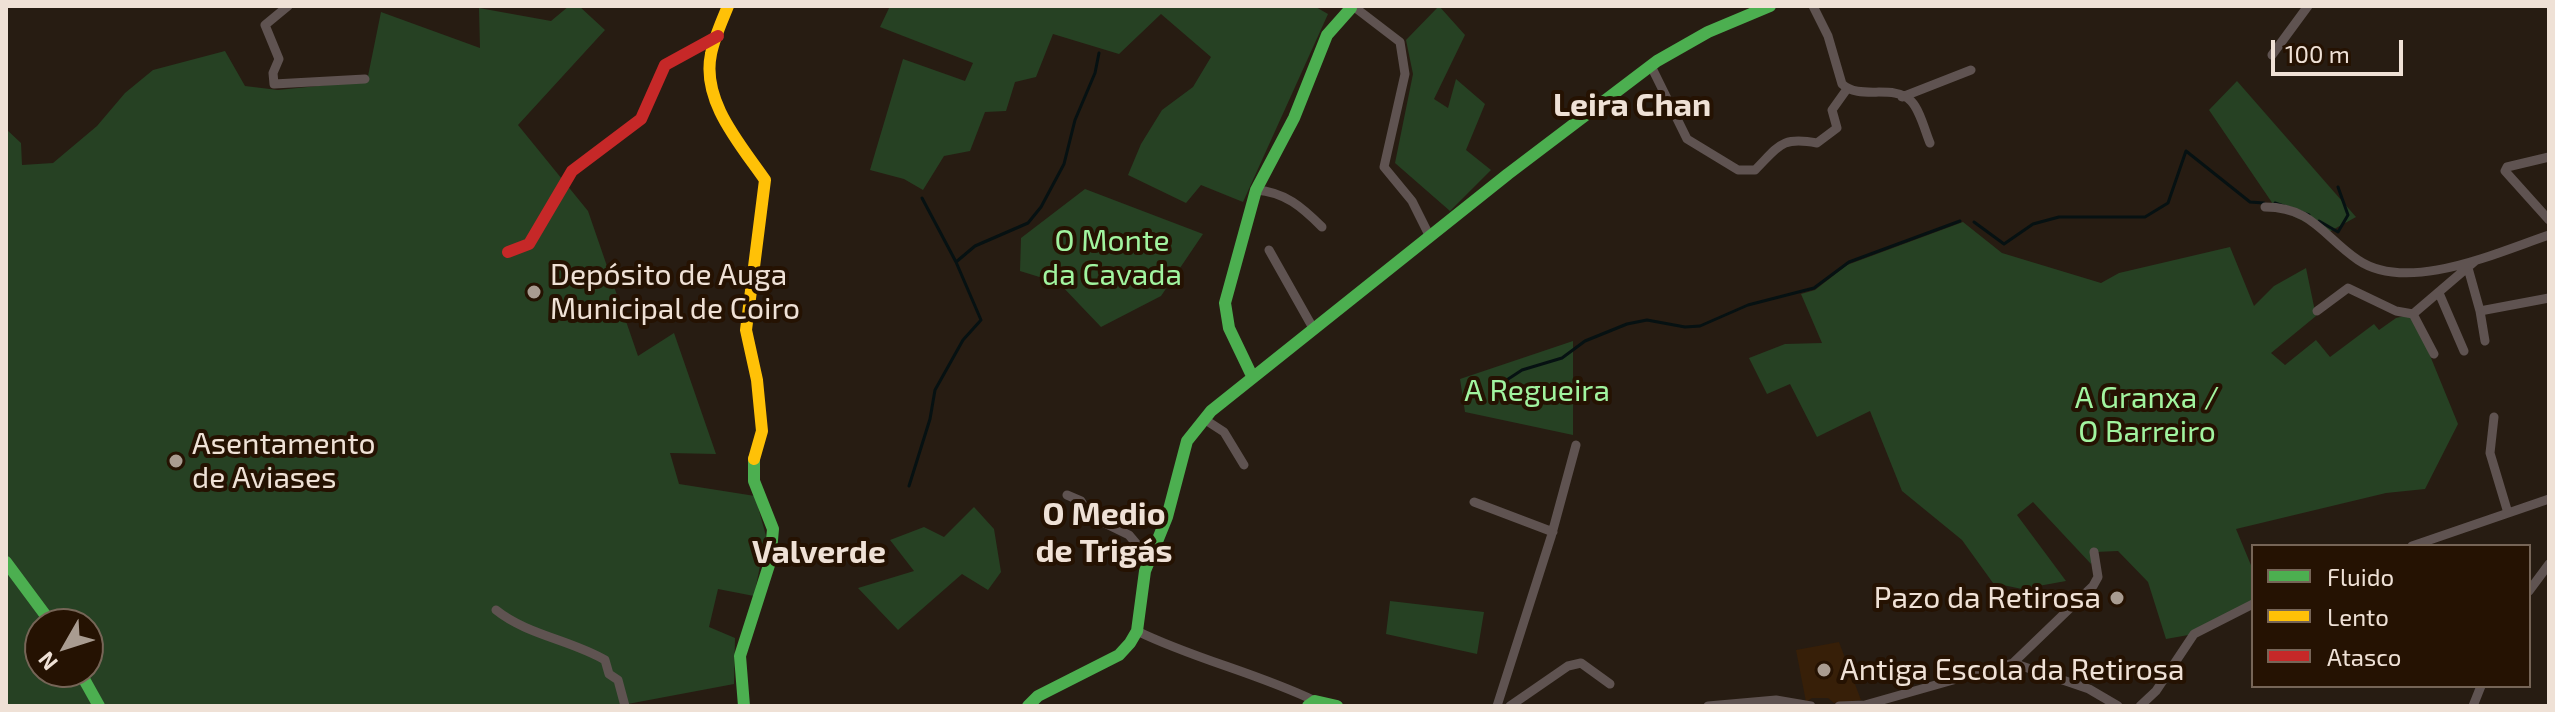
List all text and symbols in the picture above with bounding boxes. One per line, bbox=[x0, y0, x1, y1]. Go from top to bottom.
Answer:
scale bar bbox=[2275, 24, 2407, 74]
text: 100 m bbox=[2285, 39, 2350, 68]
district label: Leira Chan bbox=[1553, 86, 1711, 124]
park label: O Monte da Cavada bbox=[1042, 223, 1182, 294]
place label: Depósito de Auga Municipal de Coiro bbox=[550, 257, 800, 328]
marker: Depósito de Auga Municipal de Coiro bbox=[525, 283, 543, 301]
park label: A Regueira bbox=[1464, 373, 1610, 409]
park label: A Granxa / O Barreiro bbox=[2075, 380, 2219, 450]
place label: Asentamento de Aviases bbox=[192, 426, 376, 496]
marker: Asentamento de Aviases bbox=[167, 452, 185, 470]
district label: O Medio de Trigás bbox=[1035, 495, 1173, 570]
district label: Valverde bbox=[752, 533, 886, 571]
legend bbox=[2251, 544, 2531, 688]
text: Fluido bbox=[2327, 562, 2394, 591]
place label: Pazo da Retirosa bbox=[1874, 580, 2101, 616]
marker: Pazo da Retirosa bbox=[2108, 589, 2126, 607]
text: Lento bbox=[2327, 602, 2389, 631]
north arrow bbox=[24, 608, 104, 688]
text: Atasco bbox=[2327, 642, 2401, 671]
text: N bbox=[32, 647, 62, 676]
place label: Antiga Escola da Retirosa bbox=[1840, 652, 2184, 688]
marker: Antiga Escola da Retirosa bbox=[1815, 661, 1833, 679]

